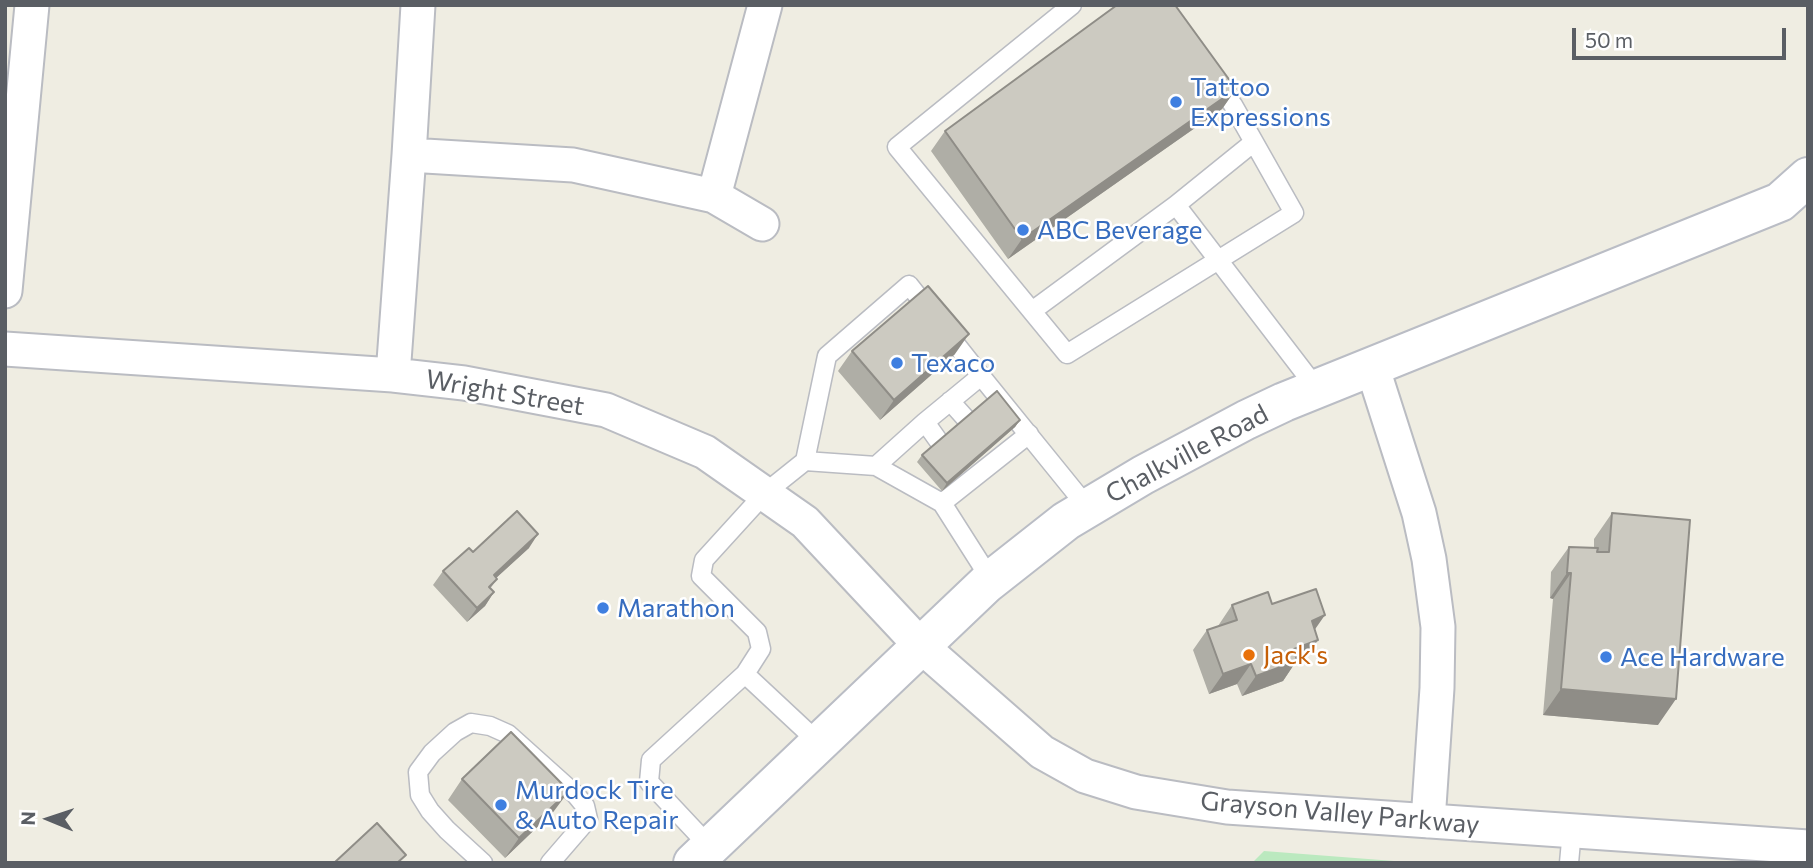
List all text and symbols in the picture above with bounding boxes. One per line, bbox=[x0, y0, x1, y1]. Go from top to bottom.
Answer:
scale bar bbox=[1575, 14, 1788, 58]
text: 50 m bbox=[1585, 27, 1633, 52]
place label: Tattoo Expressions bbox=[1190, 71, 1331, 132]
marker: Tattoo Expressions bbox=[1168, 94, 1184, 110]
place label: ABC Beverage bbox=[1037, 214, 1203, 246]
marker: ABC Beverage bbox=[1015, 222, 1031, 238]
place label: Texaco bbox=[911, 347, 995, 379]
marker: Texaco bbox=[889, 355, 905, 371]
street label: Wright Street bbox=[423, 364, 587, 422]
street label: Chalkville Road bbox=[1100, 398, 1274, 510]
place label: Marathon bbox=[617, 592, 735, 624]
marker: Marathon bbox=[595, 600, 611, 616]
place label: Jack's bbox=[1263, 639, 1328, 671]
place label: Ace Hardware bbox=[1620, 641, 1785, 673]
marker: Jack's bbox=[1241, 647, 1257, 663]
marker: Ace Hardware bbox=[1598, 649, 1614, 665]
place label: Murdock Tire & Auto Repair bbox=[515, 774, 679, 836]
north arrow bbox=[14, 784, 84, 854]
street label: Grayson Valley Parkway bbox=[1199, 785, 1481, 841]
marker: Murdock Tire & Auto Repair bbox=[493, 797, 509, 813]
text: N bbox=[16, 811, 39, 826]

